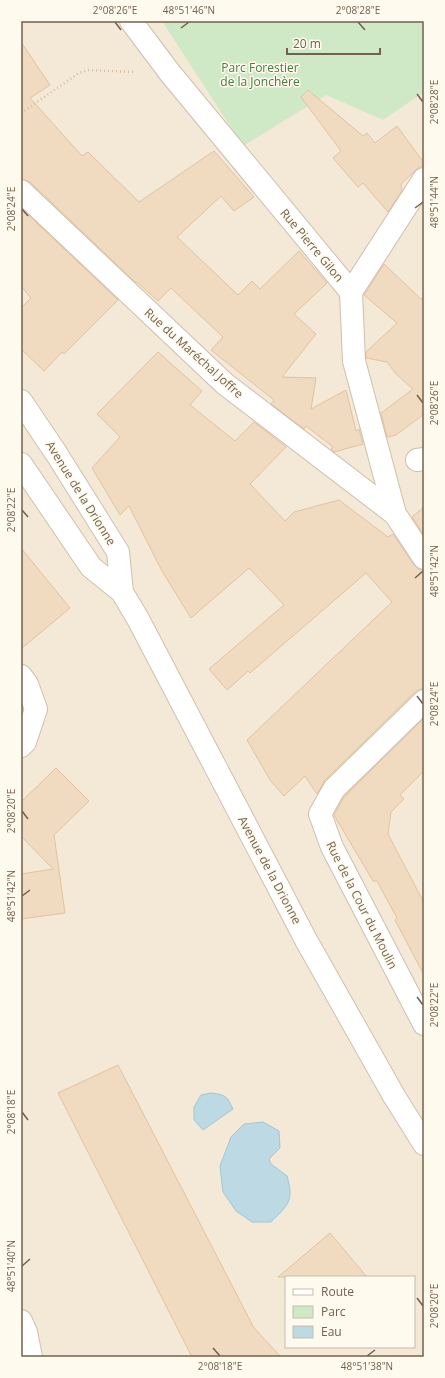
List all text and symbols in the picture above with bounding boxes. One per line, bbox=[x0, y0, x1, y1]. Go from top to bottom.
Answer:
text: 2°08'26"E bbox=[93, 3, 137, 17]
text: 48°51'46"N bbox=[163, 3, 215, 17]
text: 2°08'28"E bbox=[336, 3, 380, 17]
scale bar bbox=[287, 30, 380, 56]
text: 20 m bbox=[293, 35, 321, 52]
park label: Parc Forestier de la Jonchère bbox=[220, 59, 300, 90]
text: 2°08'28"E bbox=[427, 80, 441, 124]
text: 48°51'44"N bbox=[427, 176, 441, 228]
text: 2°08'24"E bbox=[4, 187, 18, 231]
street label: Rue Pierre Gilon bbox=[276, 205, 348, 285]
street label: Rue du Maréchal Joffre bbox=[141, 304, 247, 402]
text: 2°08'26"E bbox=[427, 381, 441, 425]
street label: Avenue de la Drionne bbox=[42, 438, 120, 549]
text: 2°08'22"E bbox=[4, 488, 18, 532]
text: 48°51'42"N bbox=[427, 545, 441, 597]
text: 2°08'24"E bbox=[427, 682, 441, 726]
text: 2°08'20"E bbox=[4, 789, 18, 833]
street label: Avenue de la Drionne bbox=[234, 813, 306, 927]
street label: Rue de la Cour du Moulin bbox=[322, 838, 402, 972]
text: 48°51'42"N bbox=[4, 870, 18, 922]
text: 2°08'22"E bbox=[427, 983, 441, 1027]
text: 2°08'18"E bbox=[4, 1090, 18, 1134]
text: 48°51'40"N bbox=[4, 1240, 18, 1292]
legend bbox=[285, 1276, 415, 1348]
text: Route bbox=[321, 1283, 354, 1300]
text: 2°08'20"E bbox=[427, 1284, 441, 1328]
text: Parc bbox=[321, 1303, 346, 1320]
text: Eau bbox=[321, 1323, 342, 1340]
text: 2°08'18"E bbox=[198, 1359, 242, 1373]
text: 48°51'38"N bbox=[341, 1359, 393, 1373]

